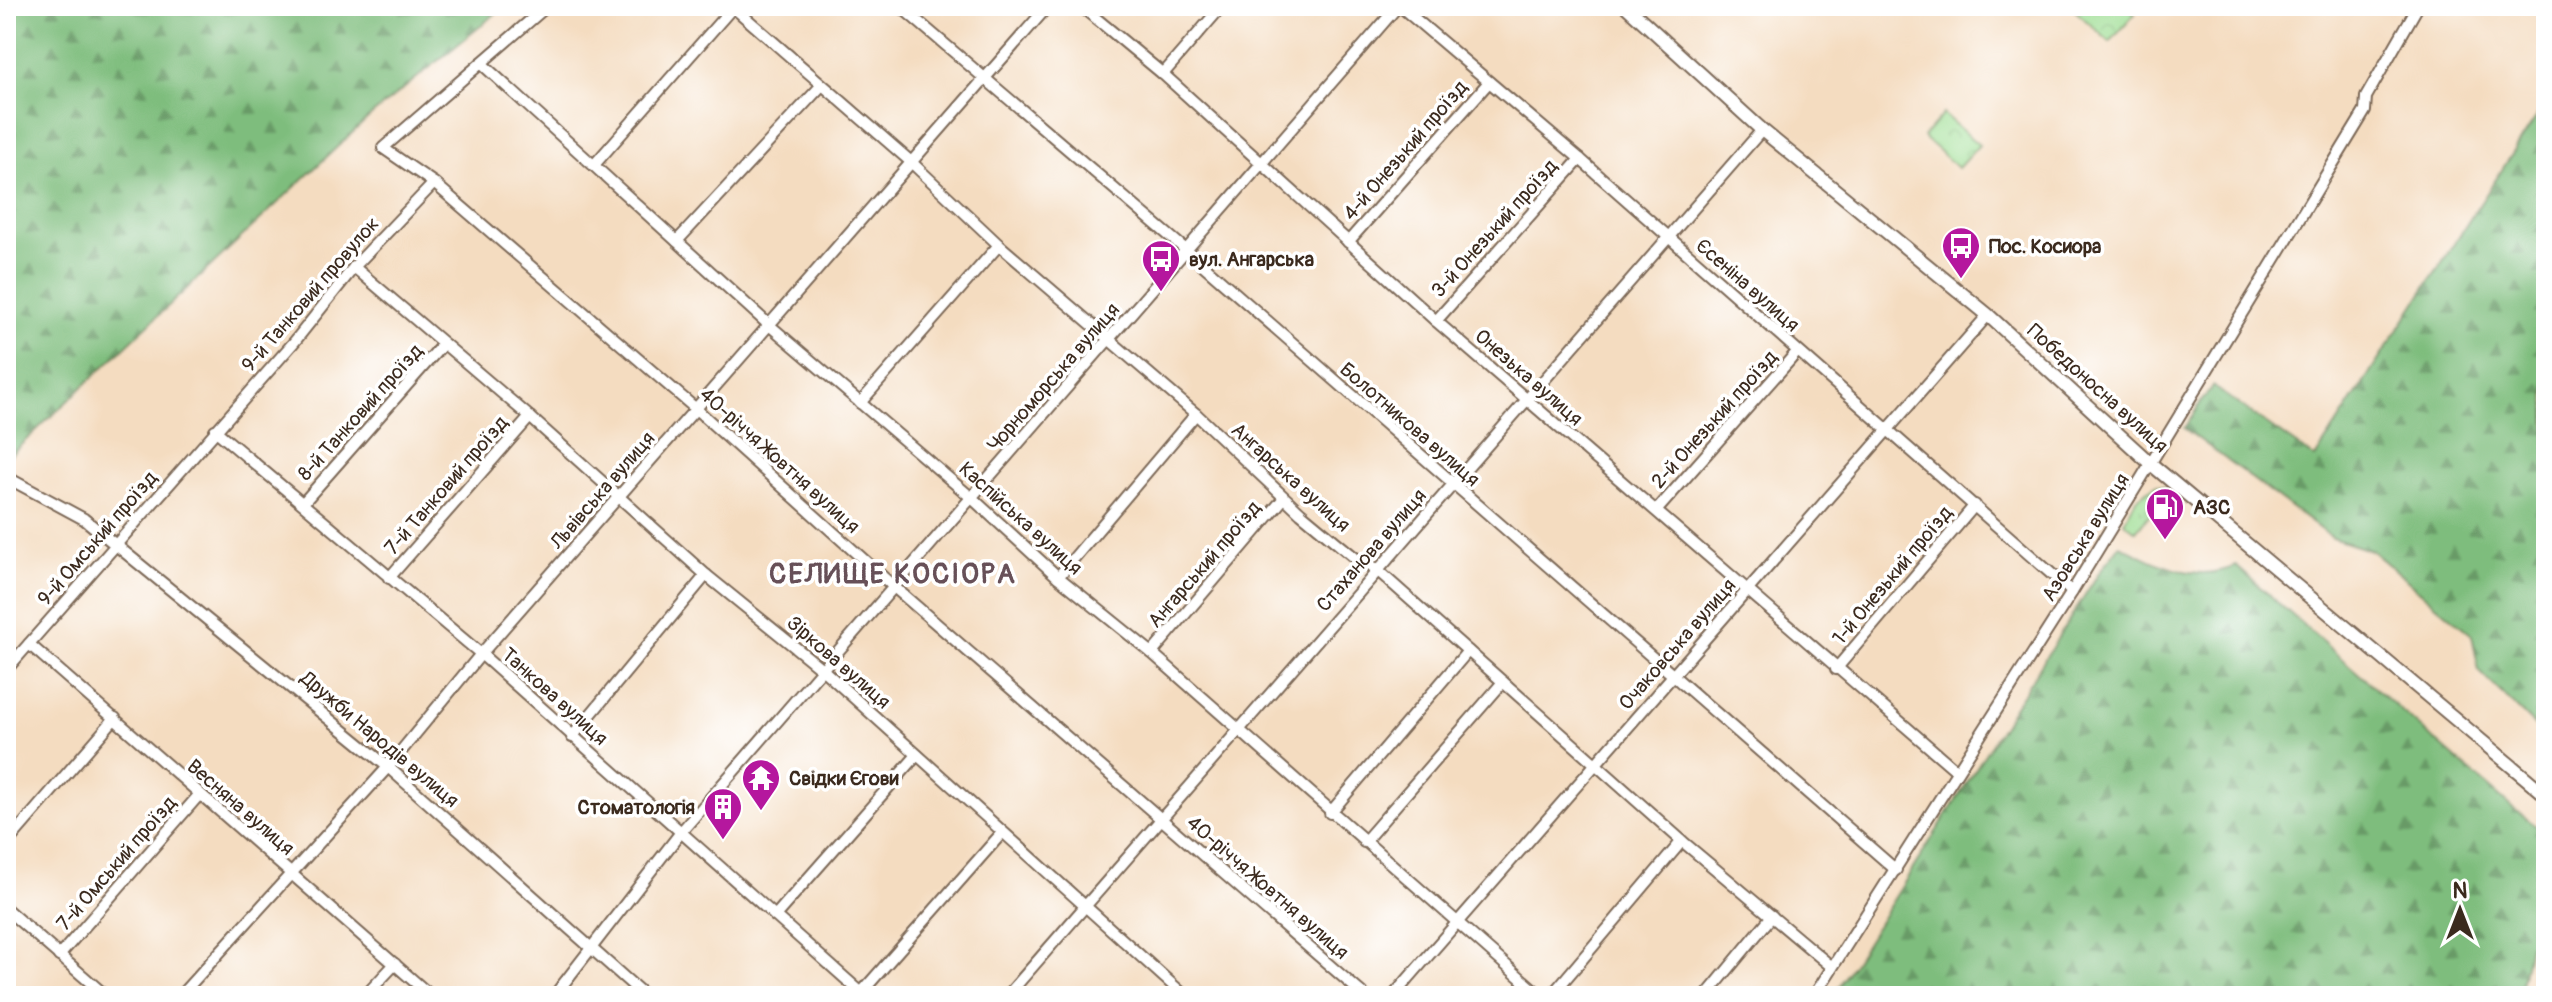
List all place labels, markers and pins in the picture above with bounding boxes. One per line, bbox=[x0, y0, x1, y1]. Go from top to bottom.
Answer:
bus stop icon: Пос. Косиора bbox=[1940, 225, 1982, 280]
place label: Пос. Косиора bbox=[1989, 234, 2101, 259]
bus stop icon: вул. Ангарська bbox=[1140, 238, 1182, 293]
place label: вул. Ангарська bbox=[1189, 247, 1314, 272]
fuel station icon: АЗС bbox=[2144, 486, 2186, 541]
place label: АЗС bbox=[2193, 495, 2230, 520]
temple icon: Свідки Єгови bbox=[740, 757, 782, 812]
place label: Свідки Єгови bbox=[789, 766, 899, 791]
building icon: Стоматологія bbox=[702, 786, 744, 841]
place label: Стоматологія bbox=[578, 795, 695, 820]

